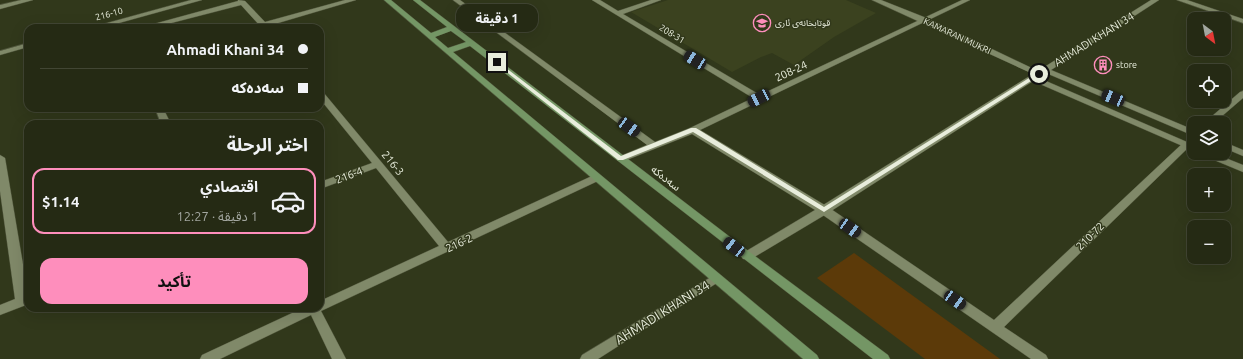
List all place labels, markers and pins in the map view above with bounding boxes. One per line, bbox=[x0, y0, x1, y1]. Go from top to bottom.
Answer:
school or university icon: قوتابخانەی ئاری bbox=[752, 13, 772, 33]
place label: قوتابخانەی ئاری bbox=[775, 18, 830, 29]
building icon: store bbox=[1093, 55, 1113, 75]
place label: store bbox=[1116, 60, 1137, 70]

